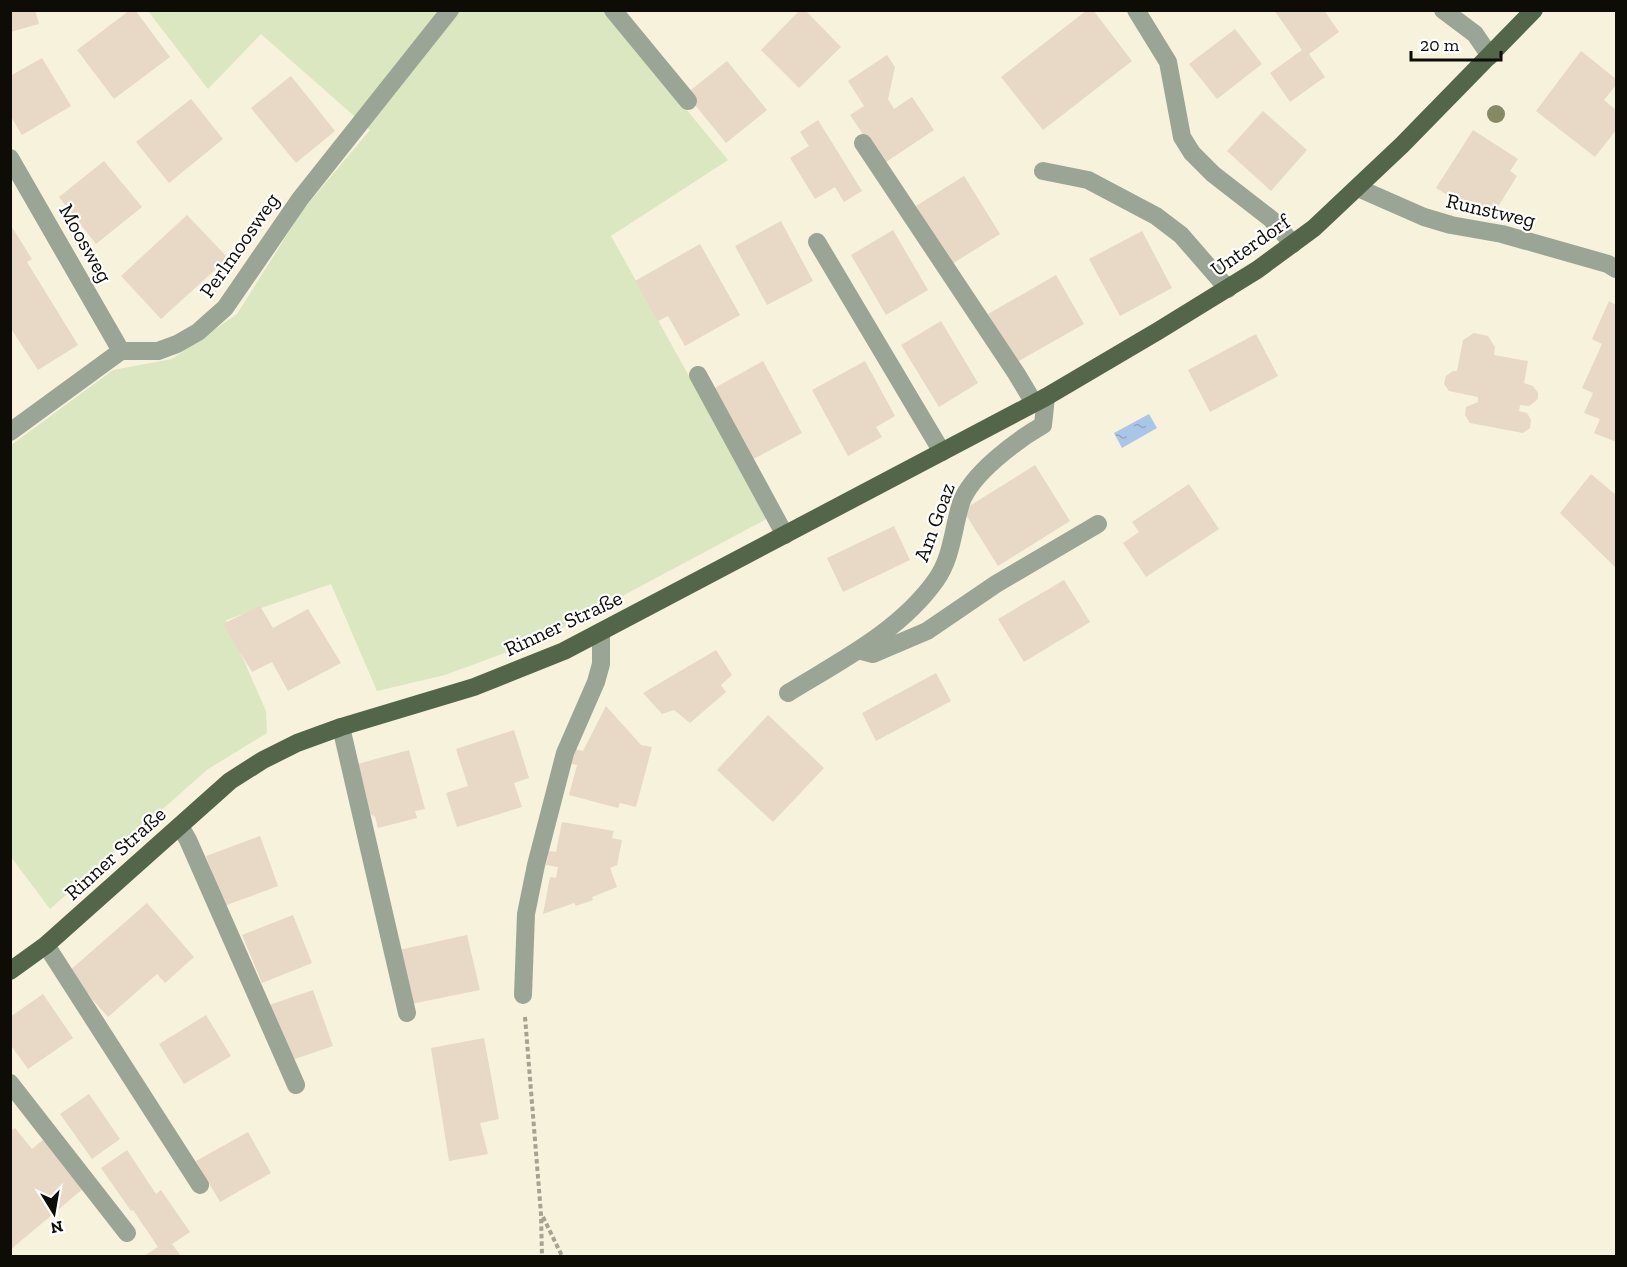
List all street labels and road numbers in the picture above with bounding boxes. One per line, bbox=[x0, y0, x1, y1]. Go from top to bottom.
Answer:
street label: Perlmoosweg bbox=[194, 188, 284, 302]
street label: Runstweg bbox=[1444, 188, 1539, 233]
street label: Moosweg bbox=[54, 199, 118, 287]
street label: Unterdorf bbox=[1206, 208, 1295, 281]
street label: Am Goaz bbox=[908, 479, 960, 565]
street label: Rinner Straße bbox=[500, 585, 626, 661]
street label: Rinner Straße bbox=[59, 801, 171, 905]

